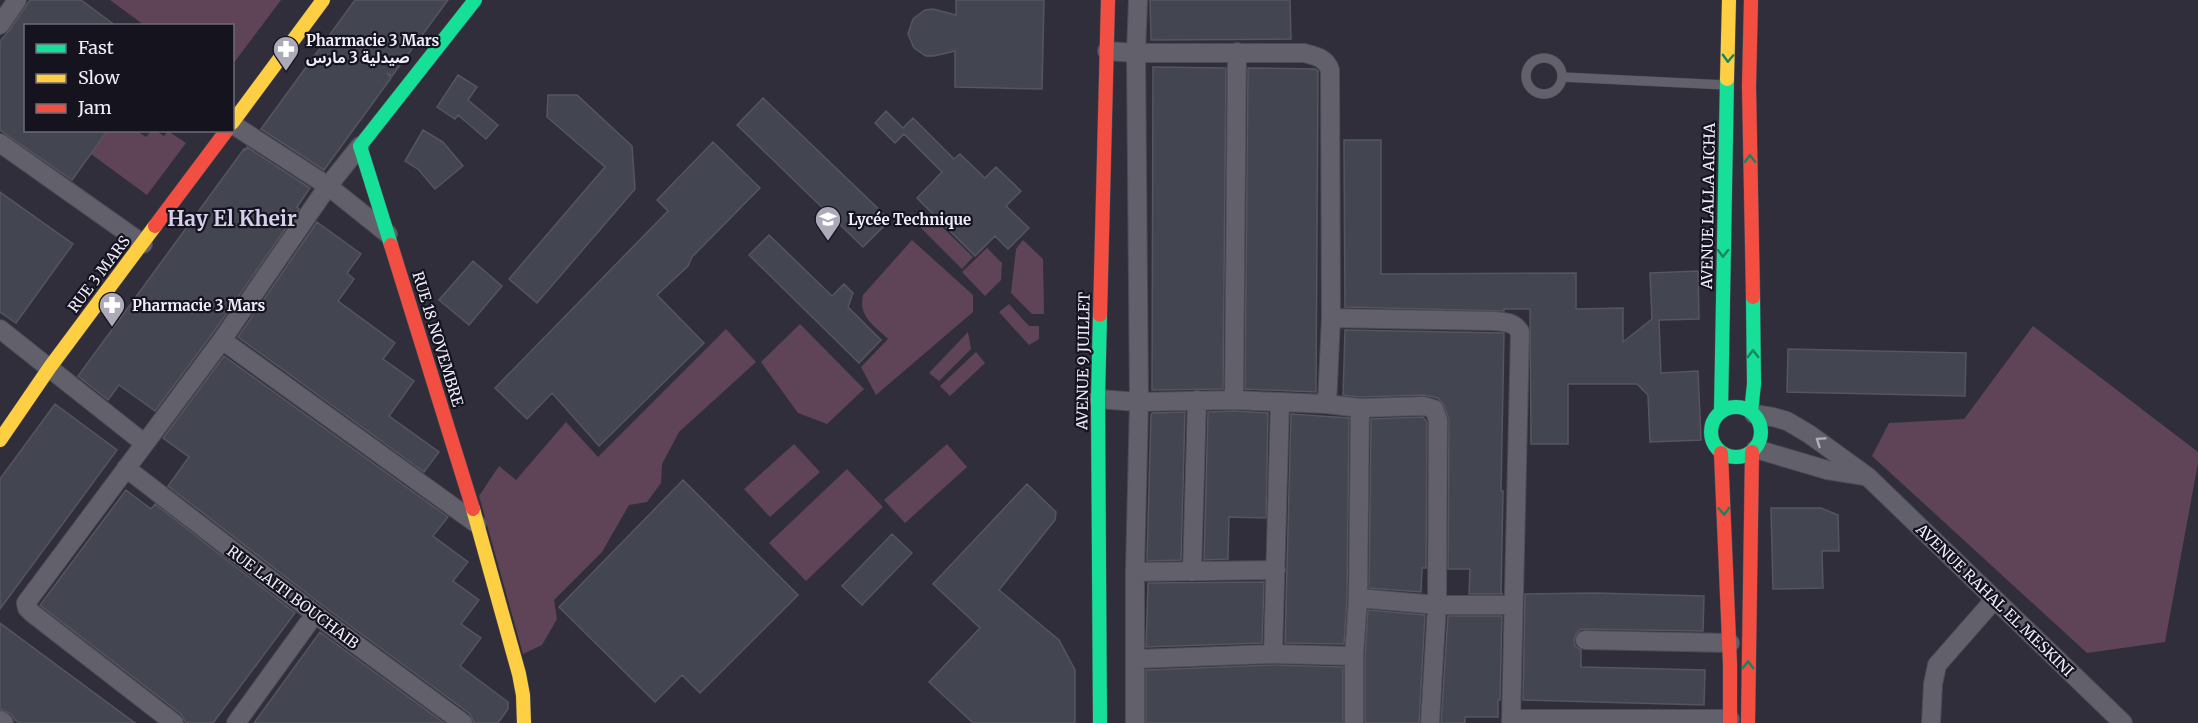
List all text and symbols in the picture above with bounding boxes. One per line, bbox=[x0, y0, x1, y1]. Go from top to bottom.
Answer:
legend bbox=[24, 24, 234, 132]
place label: Pharmacie 3 Mars صيدلية 3 مارس bbox=[306, 31, 440, 67]
pharmacy icon: Pharmacie 3 Mars صيدلية 3 مارس bbox=[271, 34, 301, 72]
text: Fast bbox=[78, 36, 114, 59]
one-way arrow bbox=[1721, 54, 1734, 63]
text: Slow bbox=[78, 66, 121, 89]
text: Jam bbox=[77, 96, 112, 119]
street label: AVENUE LALLA AICHA bbox=[1697, 122, 1719, 290]
one-way arrow bbox=[1744, 154, 1757, 163]
school or university icon: Lycée Technique bbox=[813, 204, 843, 242]
district label: Hay El Kheir bbox=[167, 205, 297, 232]
place label: Lycée Technique bbox=[848, 210, 971, 229]
street label: RUE 3 MARS bbox=[64, 232, 134, 316]
one-way arrow bbox=[1717, 249, 1729, 258]
street label: RUE 18 NOVEMBRE bbox=[408, 269, 468, 409]
pharmacy icon: Pharmacie 3 Mars bbox=[97, 290, 127, 328]
street label: AVENUE 9 JUILLET bbox=[1072, 291, 1094, 431]
place label: Pharmacie 3 Mars bbox=[132, 296, 266, 315]
one-way arrow bbox=[1747, 349, 1760, 358]
one-way arrow bbox=[1816, 437, 1827, 448]
one-way arrow bbox=[1717, 507, 1730, 516]
street label: AVENUE RAHAL EL MESKINI bbox=[1912, 519, 2078, 680]
street label: RUE LAITI BOUCHAIB bbox=[223, 541, 363, 653]
one-way arrow bbox=[1742, 660, 1755, 669]

